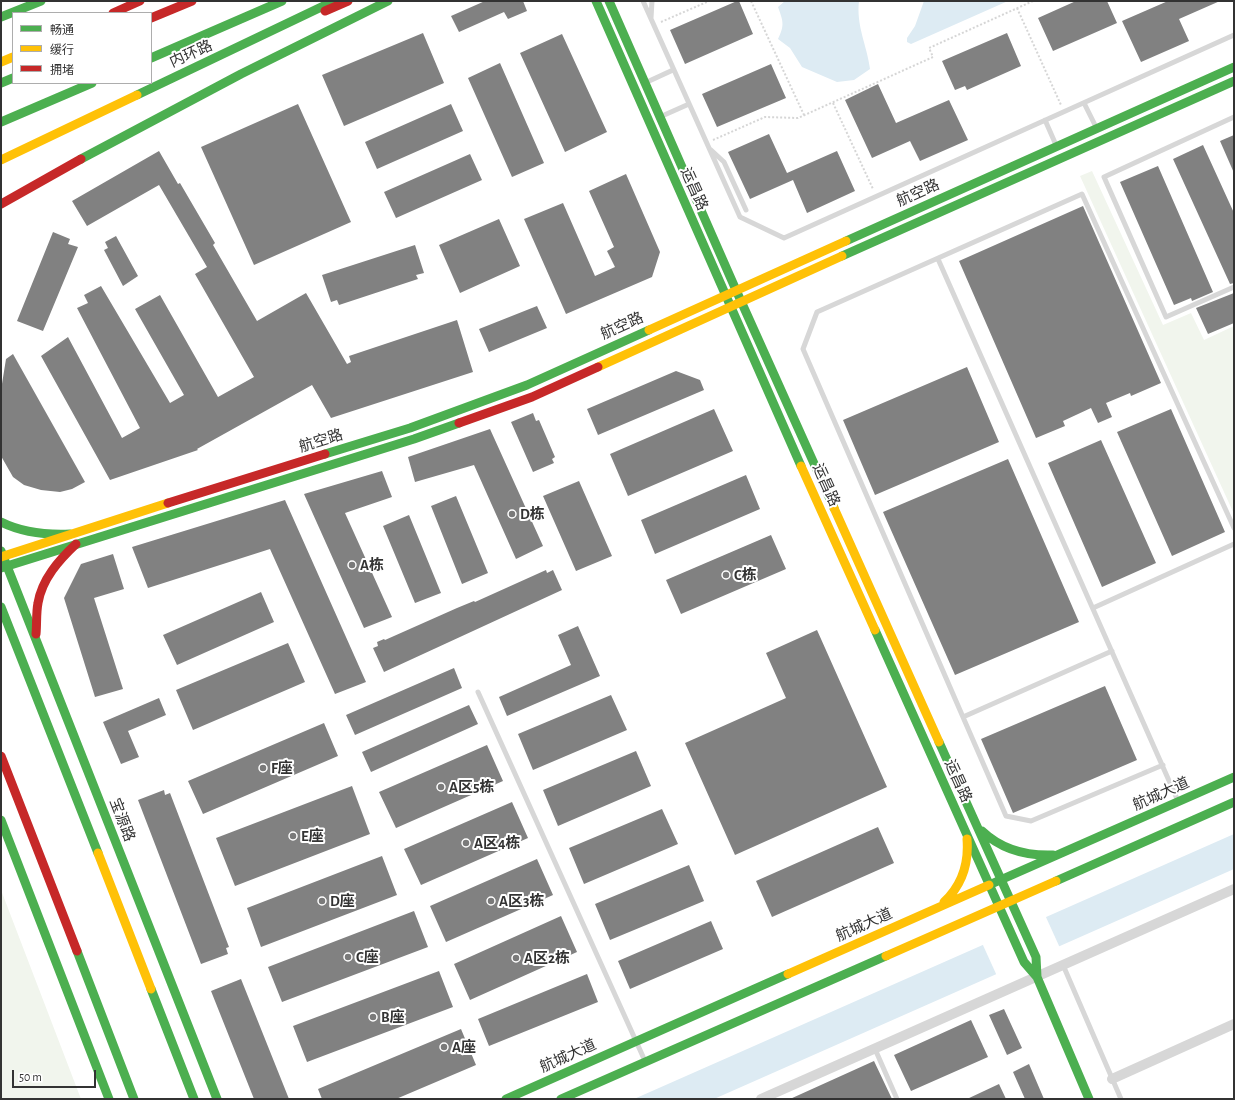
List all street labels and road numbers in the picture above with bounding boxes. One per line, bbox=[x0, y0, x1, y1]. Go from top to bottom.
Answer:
street label: 内环路 bbox=[167, 37, 215, 71]
street label: 运昌路 bbox=[677, 165, 711, 213]
street label: 航空路 bbox=[894, 176, 942, 210]
street label: 航空路 bbox=[598, 309, 646, 343]
street label: 航空路 bbox=[297, 426, 345, 456]
street label: 运昌路 bbox=[809, 461, 843, 509]
street label: 运昌路 bbox=[941, 757, 975, 805]
street label: 航城大道 bbox=[1130, 774, 1192, 814]
street label: 宝源路 bbox=[106, 796, 138, 844]
street label: 航城大道 bbox=[833, 905, 895, 945]
street label: 航城大道 bbox=[537, 1036, 599, 1076]

